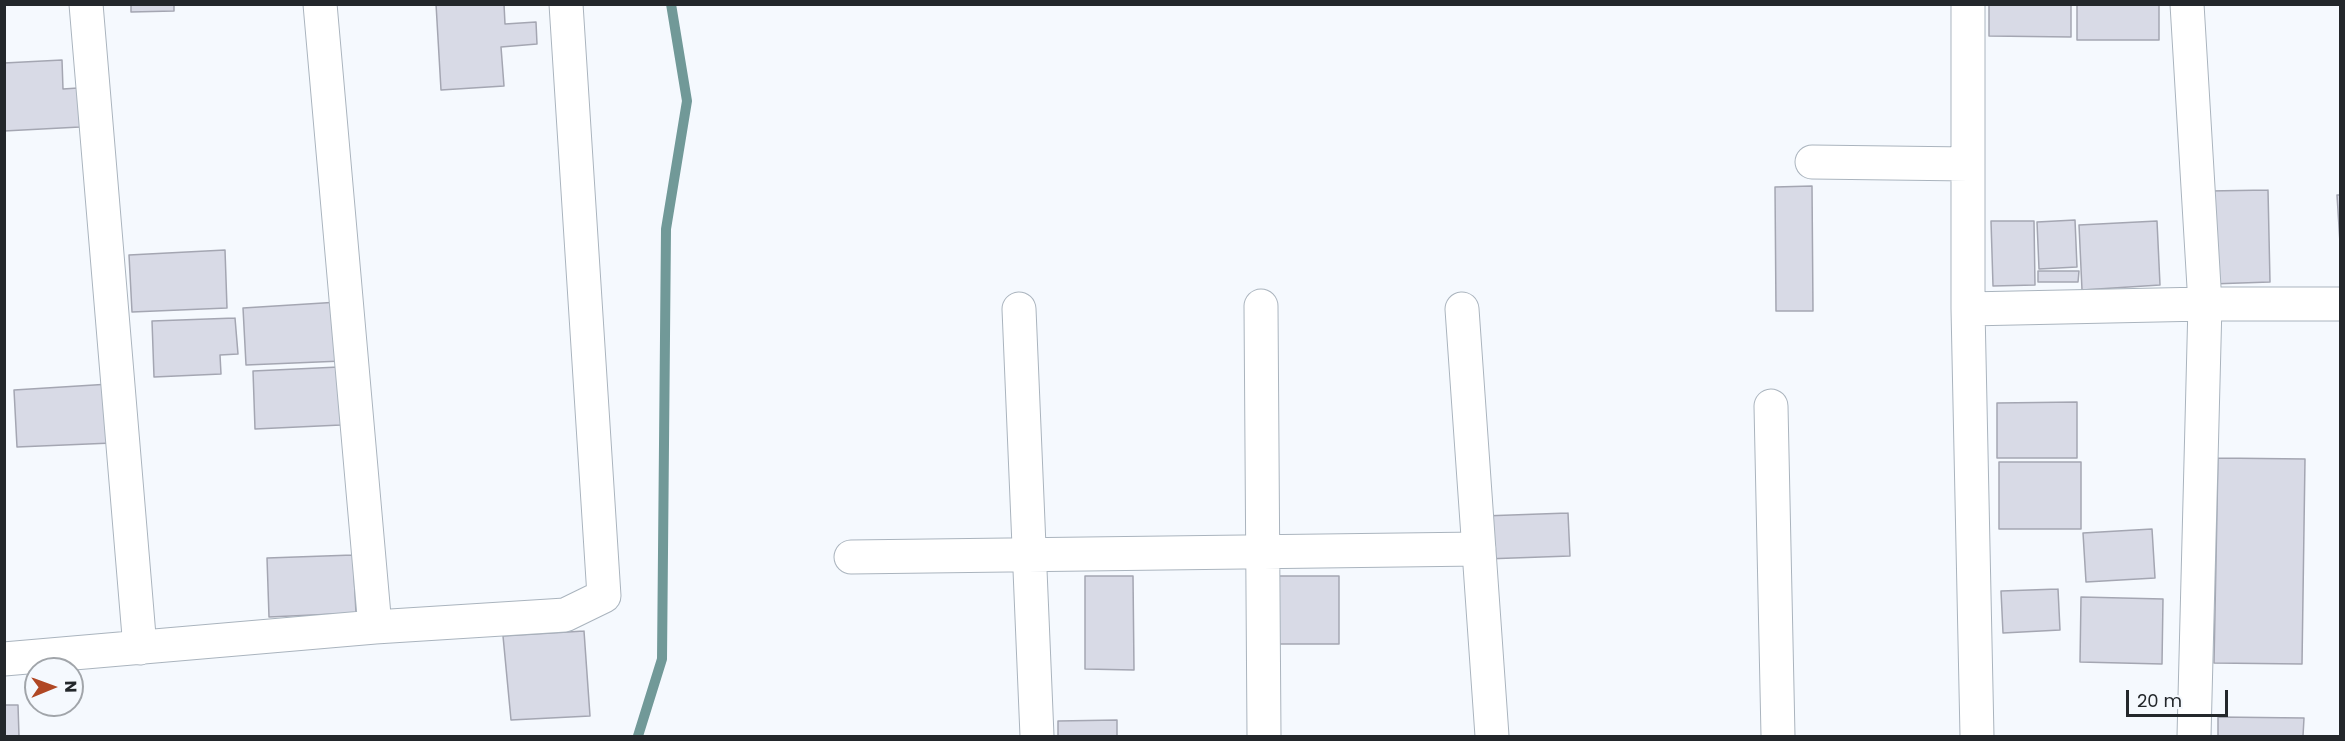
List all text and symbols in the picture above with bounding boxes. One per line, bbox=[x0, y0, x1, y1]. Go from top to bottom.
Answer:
north arrow bbox=[24, 657, 84, 717]
scale bar bbox=[2129, 678, 2231, 716]
text: N bbox=[59, 680, 82, 693]
text: 20 m bbox=[2137, 688, 2182, 713]

